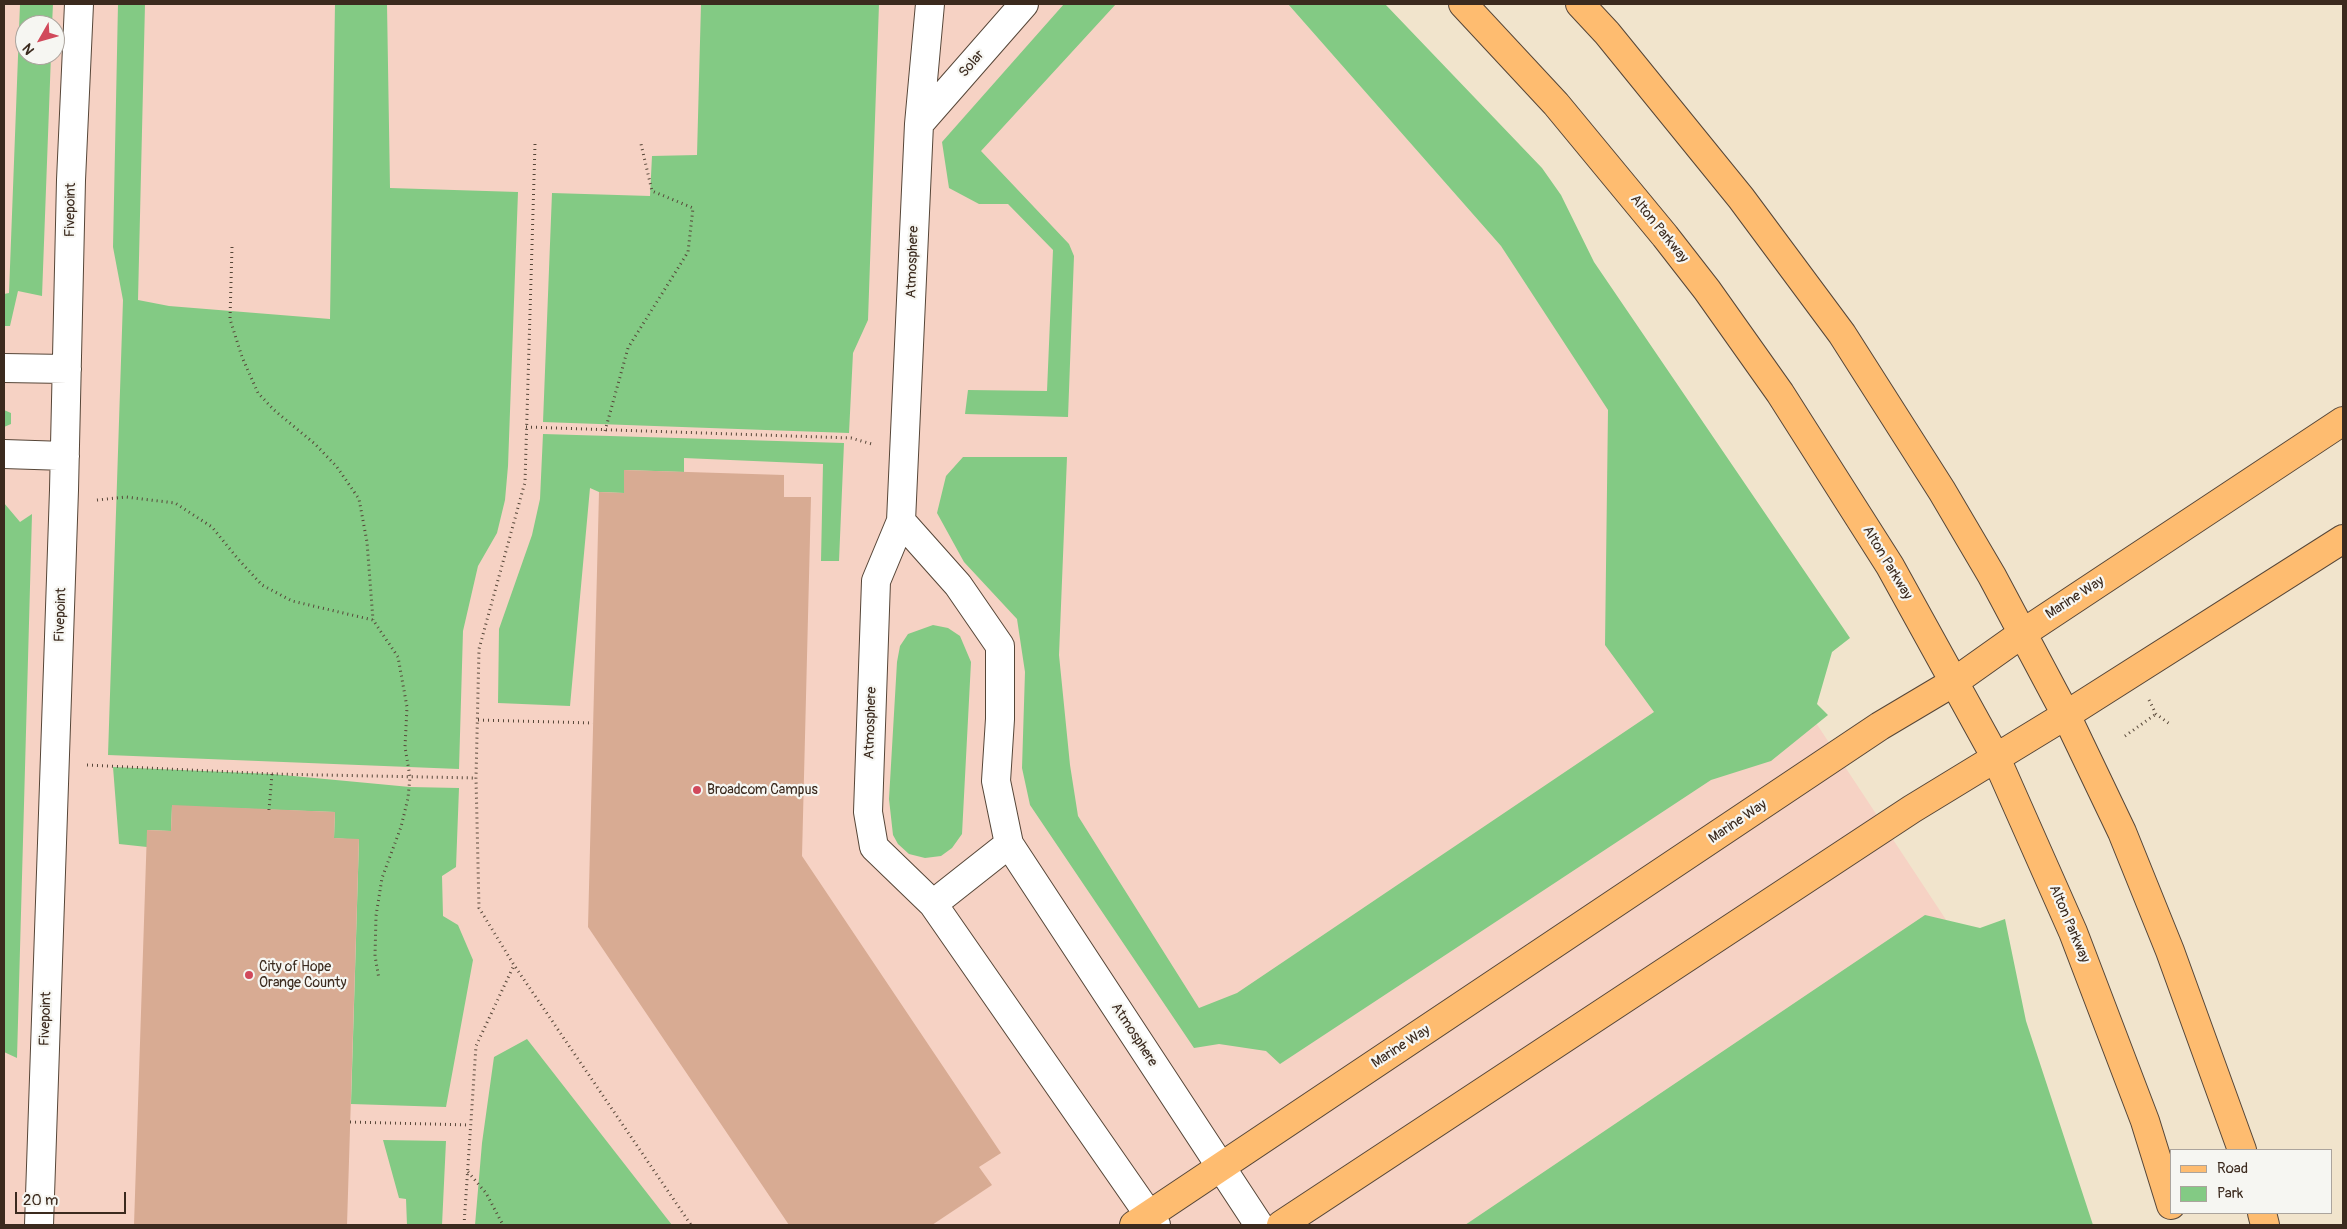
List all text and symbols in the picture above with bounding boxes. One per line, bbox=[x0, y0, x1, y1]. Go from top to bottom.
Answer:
north arrow bbox=[15, 15, 65, 65]
text: N bbox=[19, 40, 38, 58]
street label: Solar bbox=[956, 47, 988, 81]
street label: Fivepoint bbox=[62, 183, 80, 237]
street label: Alton Parkway bbox=[1626, 192, 1692, 266]
street label: Atmosphere bbox=[903, 225, 923, 299]
street label: Alton Parkway bbox=[1858, 523, 1916, 603]
street label: Marine Way bbox=[2043, 573, 2107, 623]
street label: Fivepoint bbox=[52, 588, 70, 642]
street label: Atmosphere bbox=[861, 686, 881, 760]
place label: Broadcom Campus bbox=[707, 782, 818, 798]
marker: Broadcom Campus bbox=[691, 784, 703, 796]
street label: Marine Way bbox=[1706, 797, 1770, 847]
street label: Alton Parkway bbox=[2045, 883, 2093, 965]
place label: City of Hope Orange County bbox=[259, 959, 346, 992]
marker: City of Hope Orange County bbox=[243, 969, 255, 981]
street label: Fivepoint bbox=[37, 992, 55, 1046]
street label: Atmosphere bbox=[1107, 1000, 1161, 1070]
street label: Marine Way bbox=[1369, 1022, 1433, 1072]
legend bbox=[2170, 1149, 2332, 1214]
text: Road bbox=[2217, 1159, 2248, 1178]
scale bar bbox=[18, 1182, 129, 1214]
text: Park bbox=[2217, 1184, 2243, 1203]
text: 20 m bbox=[23, 1191, 58, 1210]

